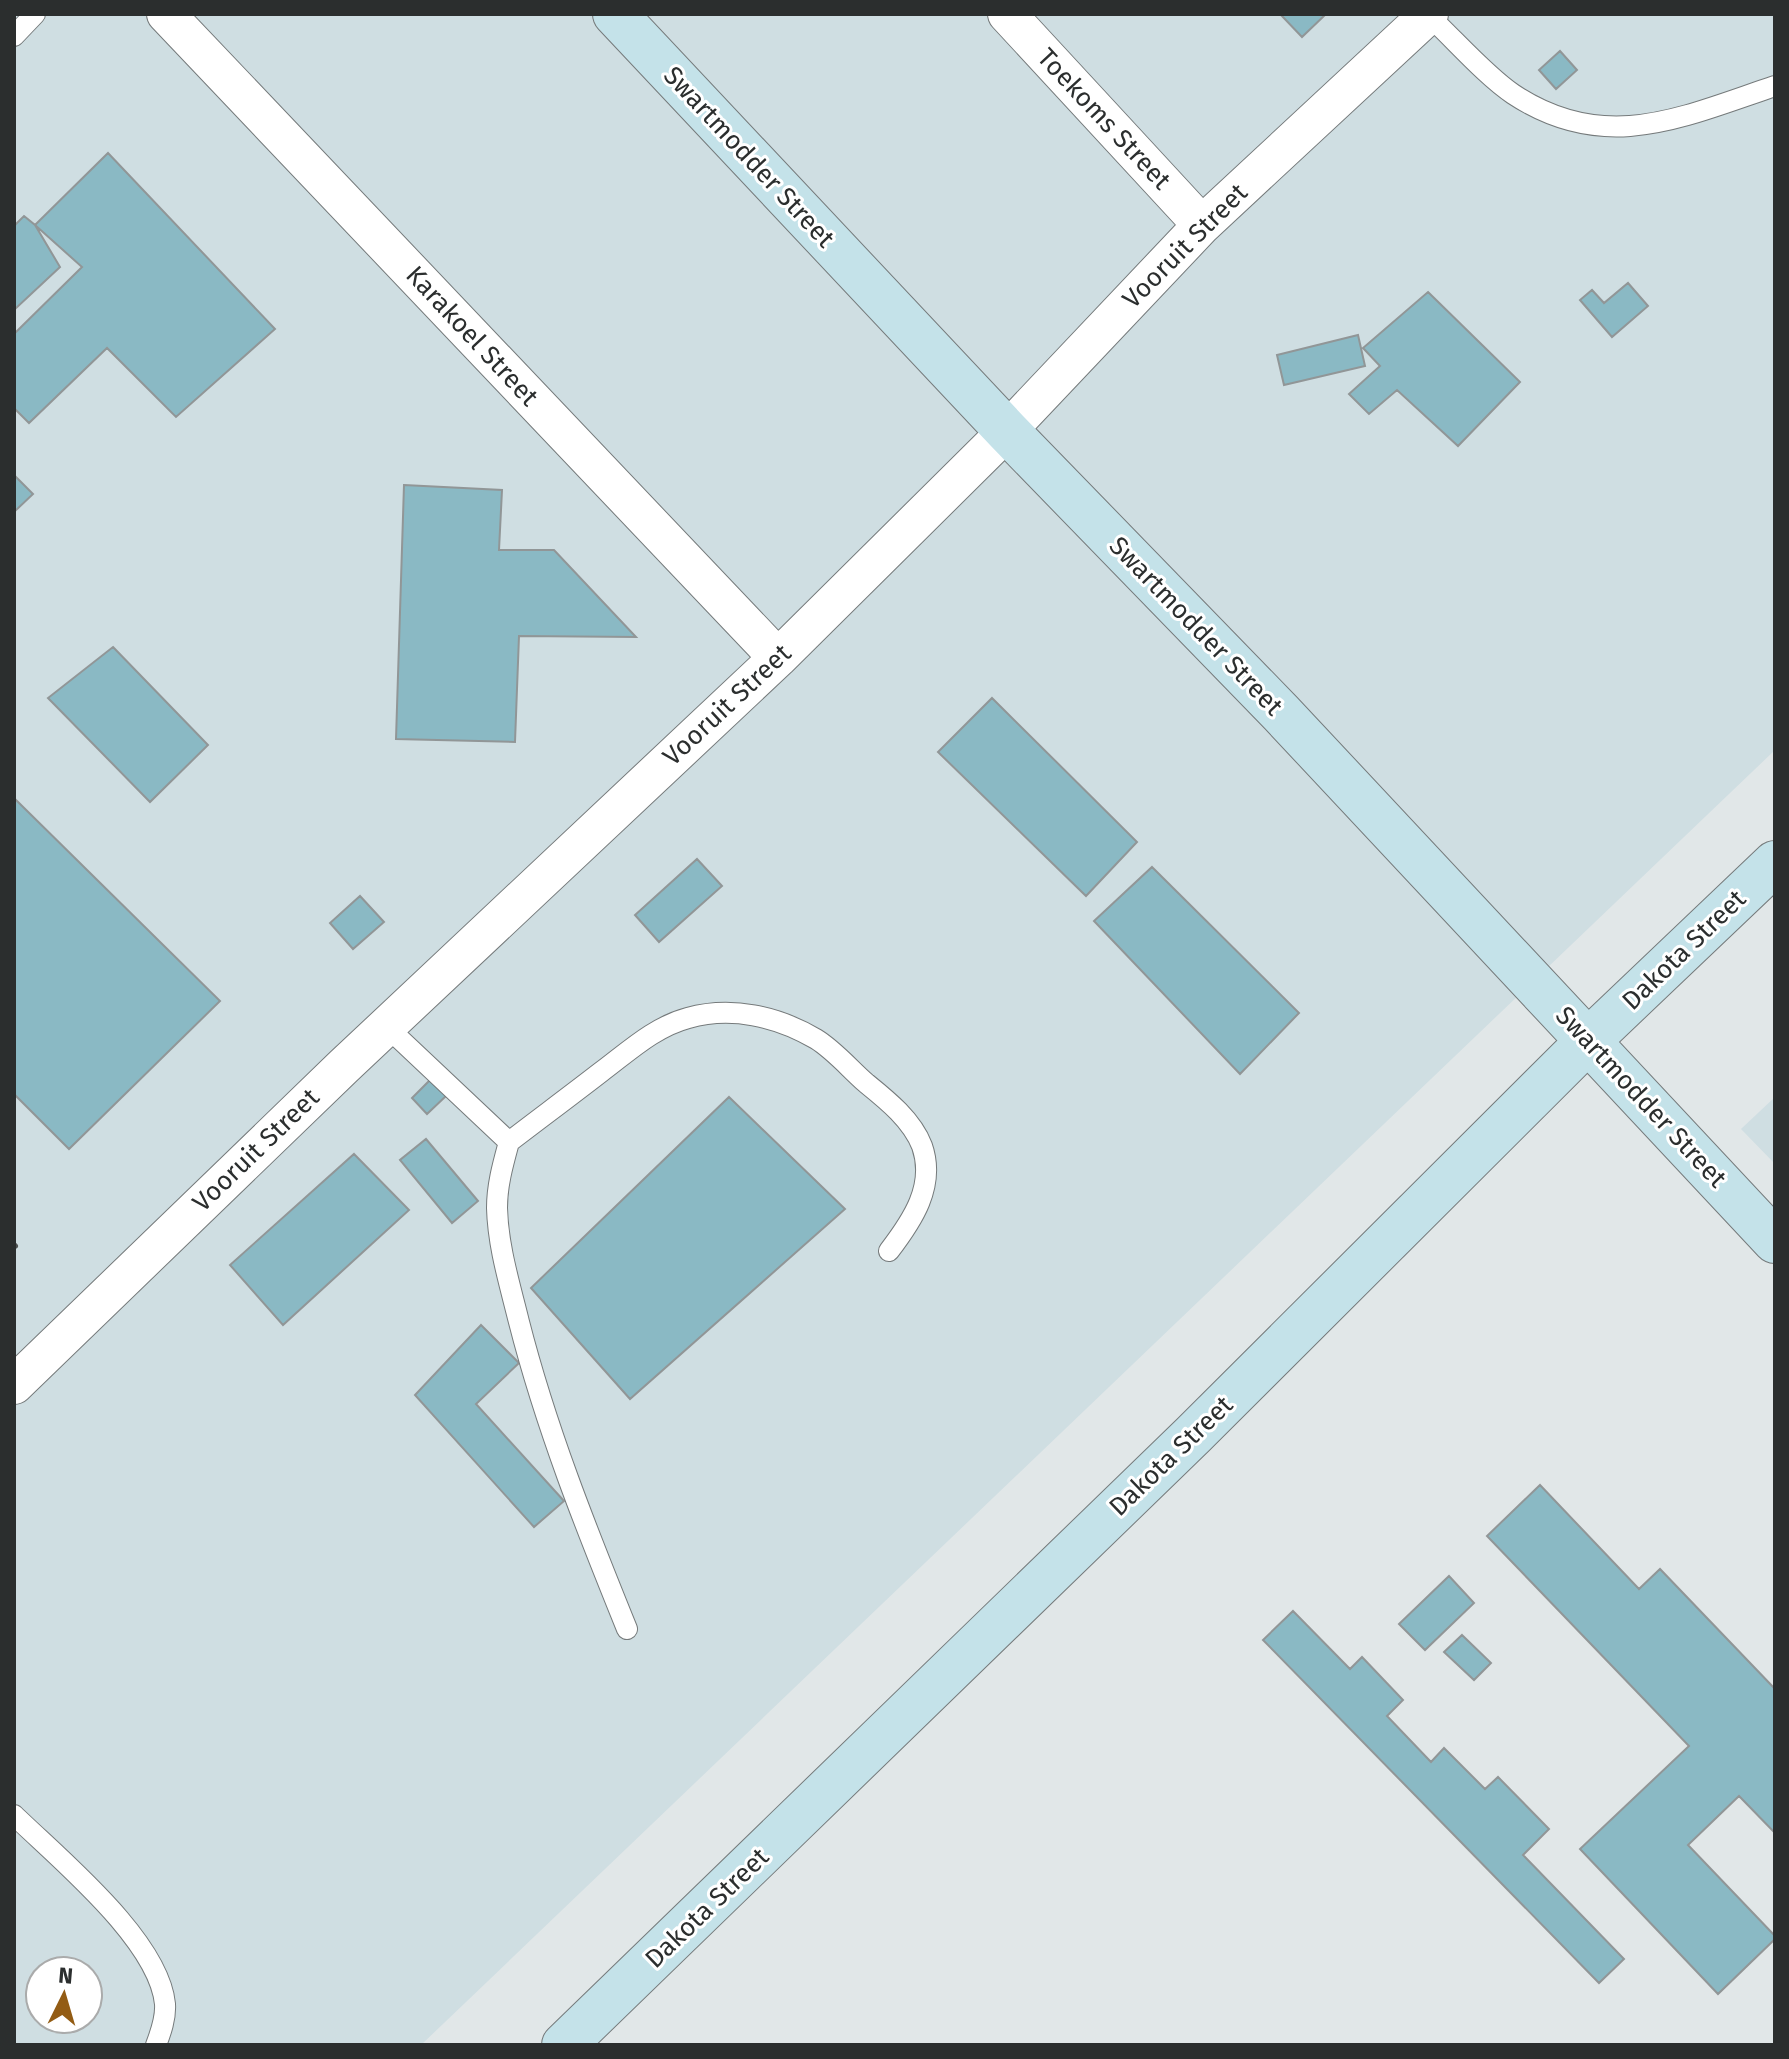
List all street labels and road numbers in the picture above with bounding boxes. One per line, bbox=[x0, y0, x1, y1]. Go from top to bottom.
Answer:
street label: Toekoms Street bbox=[1031, 42, 1178, 196]
street label: Swartmodder Street bbox=[657, 60, 841, 254]
street label: Vooruit Street bbox=[1116, 177, 1254, 315]
street label: Karakoel Street bbox=[399, 260, 545, 413]
street label: Swartmodder Street bbox=[1103, 530, 1290, 722]
street label: Vooruit Street bbox=[657, 637, 798, 772]
street label: Dakota Street bbox=[1616, 883, 1753, 1017]
street label: Swartmodder Street bbox=[1549, 1000, 1733, 1194]
street label: Vooruit Street bbox=[186, 1082, 326, 1218]
street label: Dakota Street bbox=[1103, 1389, 1240, 1523]
street label: Dakota Street bbox=[639, 1841, 776, 1975]

